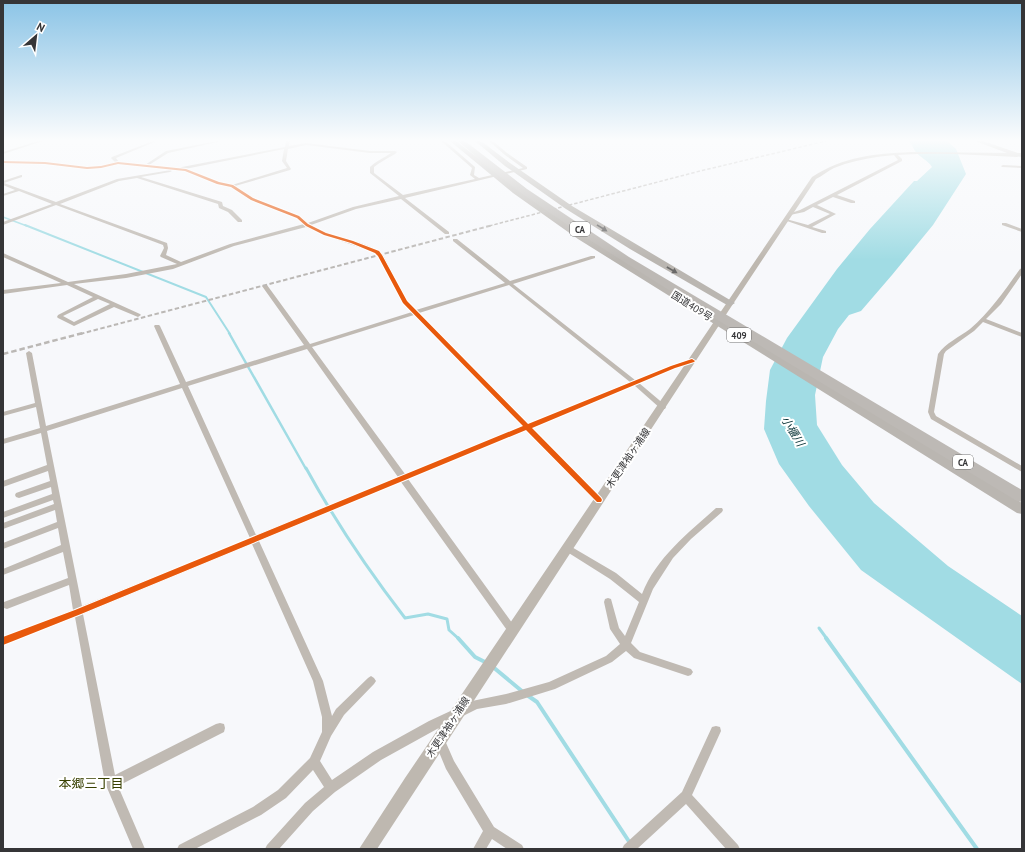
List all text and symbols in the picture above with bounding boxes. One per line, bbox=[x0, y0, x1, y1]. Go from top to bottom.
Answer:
north arrow bbox=[16, 16, 56, 56]
text: N bbox=[34, 19, 47, 35]
road number: CA bbox=[570, 222, 590, 236]
one-way arrow bbox=[596, 224, 608, 231]
one-way arrow bbox=[666, 266, 678, 273]
street label: 国道409号 bbox=[669, 288, 715, 324]
road number: 409 bbox=[727, 328, 751, 342]
water label: 小櫃川 bbox=[779, 413, 808, 450]
street label: 木更津袖ヶ浦線 bbox=[603, 425, 653, 491]
road number: CA bbox=[953, 455, 973, 469]
street label: 木更津袖ヶ浦線 bbox=[423, 694, 473, 760]
district label: 本郷三丁目 bbox=[58, 775, 124, 792]

